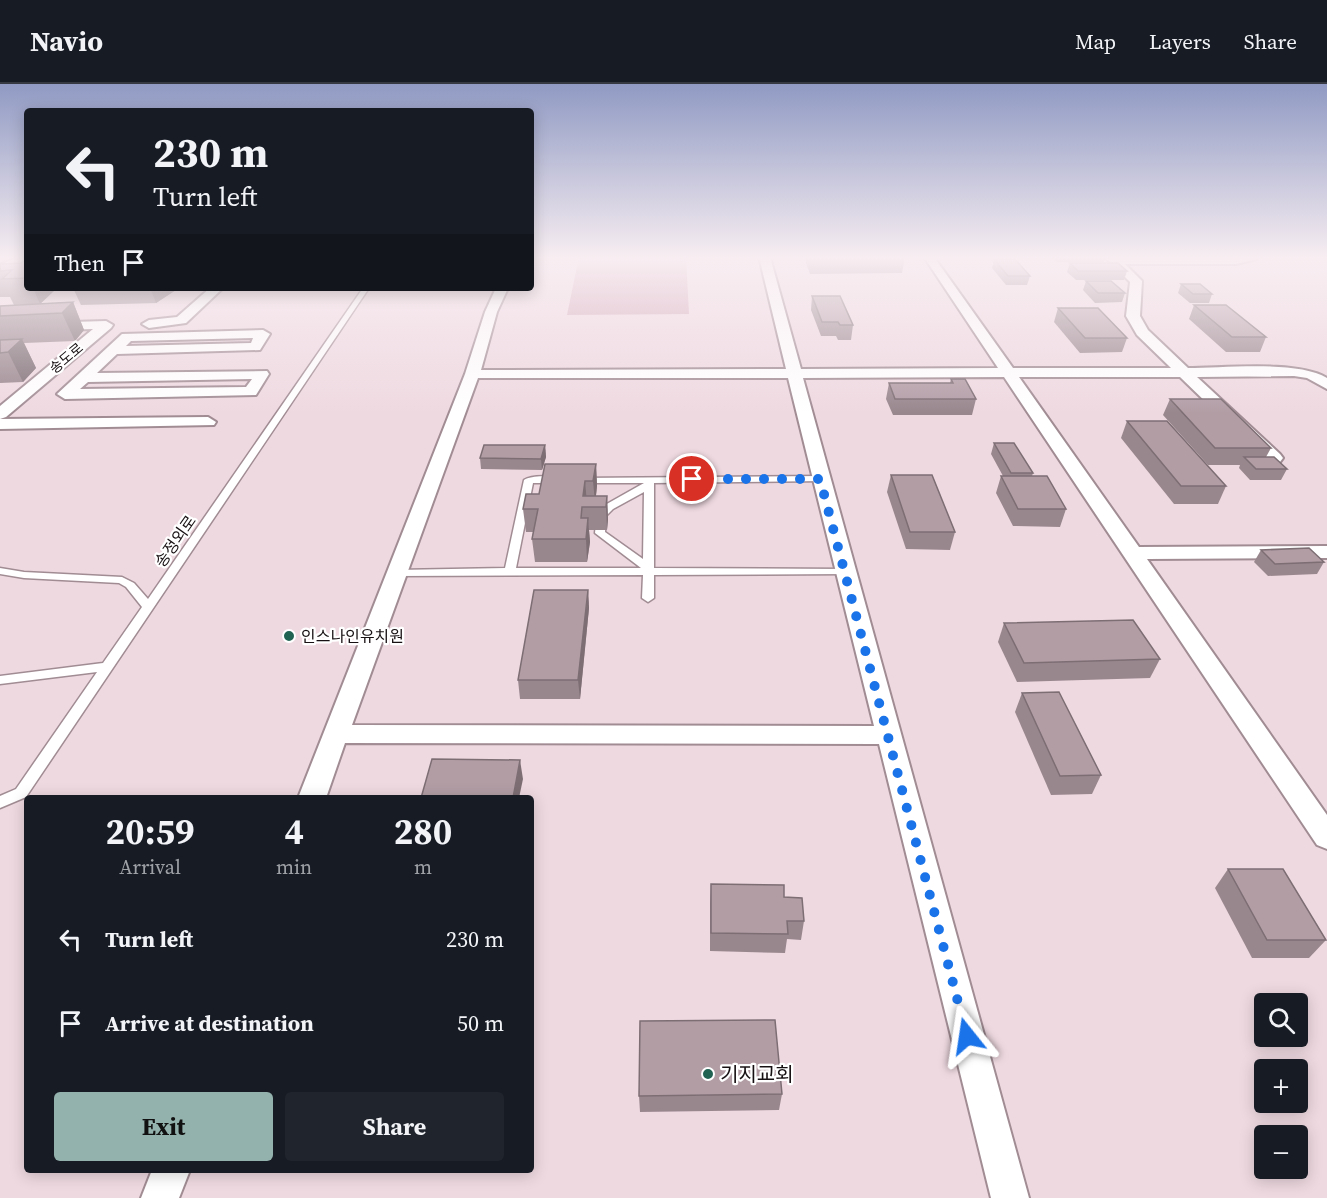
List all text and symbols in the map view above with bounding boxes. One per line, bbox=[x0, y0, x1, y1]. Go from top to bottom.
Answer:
text: Navio bbox=[30, 22, 103, 60]
text: Map bbox=[1075, 27, 1116, 56]
text: Layers bbox=[1149, 27, 1211, 56]
text: Share bbox=[1244, 27, 1297, 56]
text: 230 m bbox=[153, 123, 268, 181]
icon: left bbox=[54, 132, 132, 210]
text: Turn left bbox=[153, 178, 257, 215]
icon: arrive bbox=[117, 246, 150, 279]
text: Then bbox=[54, 248, 105, 278]
street label: 송도로 bbox=[45, 338, 87, 378]
pin bbox=[666, 453, 717, 504]
icon: arrive bbox=[675, 462, 708, 495]
street label: 송정외로 bbox=[149, 510, 201, 571]
place label: 인스나인유치원 bbox=[301, 625, 404, 647]
marker: 인스나인유치원 bbox=[282, 629, 296, 643]
text: 20:59 bbox=[106, 807, 194, 856]
text: 4 bbox=[284, 807, 304, 856]
text: 280 bbox=[394, 807, 452, 856]
text: Arrival bbox=[119, 853, 181, 881]
text: min bbox=[276, 853, 312, 881]
text: m bbox=[414, 853, 432, 881]
icon: left bbox=[54, 923, 87, 956]
text: Turn left bbox=[105, 924, 193, 954]
text: 230 m bbox=[446, 924, 504, 954]
map controls bbox=[1254, 993, 1308, 1179]
button: search bbox=[1254, 993, 1308, 1047]
position arrow bbox=[935, 1004, 999, 1068]
icon: arrive bbox=[54, 1007, 87, 1040]
text: Arrive at destination bbox=[105, 1008, 314, 1038]
text: 50 m bbox=[457, 1008, 504, 1038]
button: + bbox=[1254, 1059, 1308, 1113]
place label: 기지교회 bbox=[720, 1060, 794, 1088]
marker: 기지교회 bbox=[701, 1067, 715, 1081]
button: Exit bbox=[54, 1092, 273, 1161]
button: Share bbox=[285, 1092, 504, 1161]
button: − bbox=[1254, 1125, 1308, 1179]

